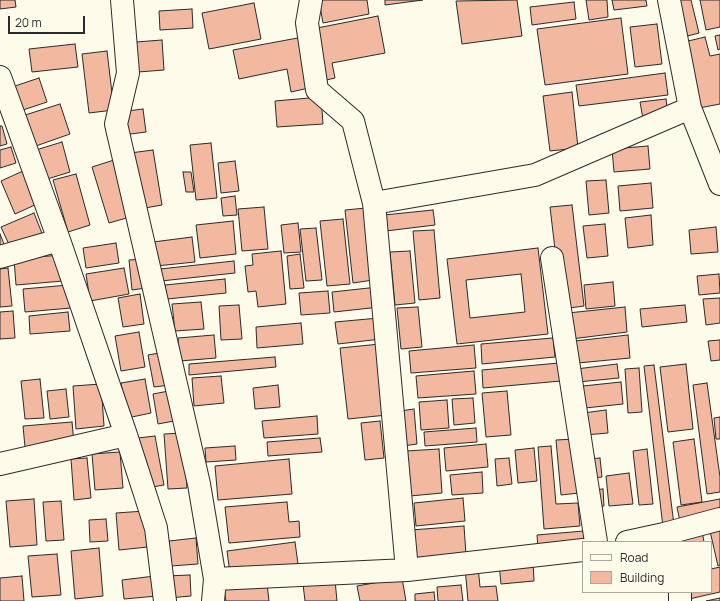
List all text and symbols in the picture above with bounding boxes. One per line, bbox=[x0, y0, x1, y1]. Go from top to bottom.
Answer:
scale bar bbox=[10, 8, 87, 34]
text: 20 m bbox=[15, 14, 42, 31]
legend bbox=[582, 541, 712, 593]
text: Road bbox=[620, 549, 648, 566]
text: Building bbox=[620, 569, 664, 586]

